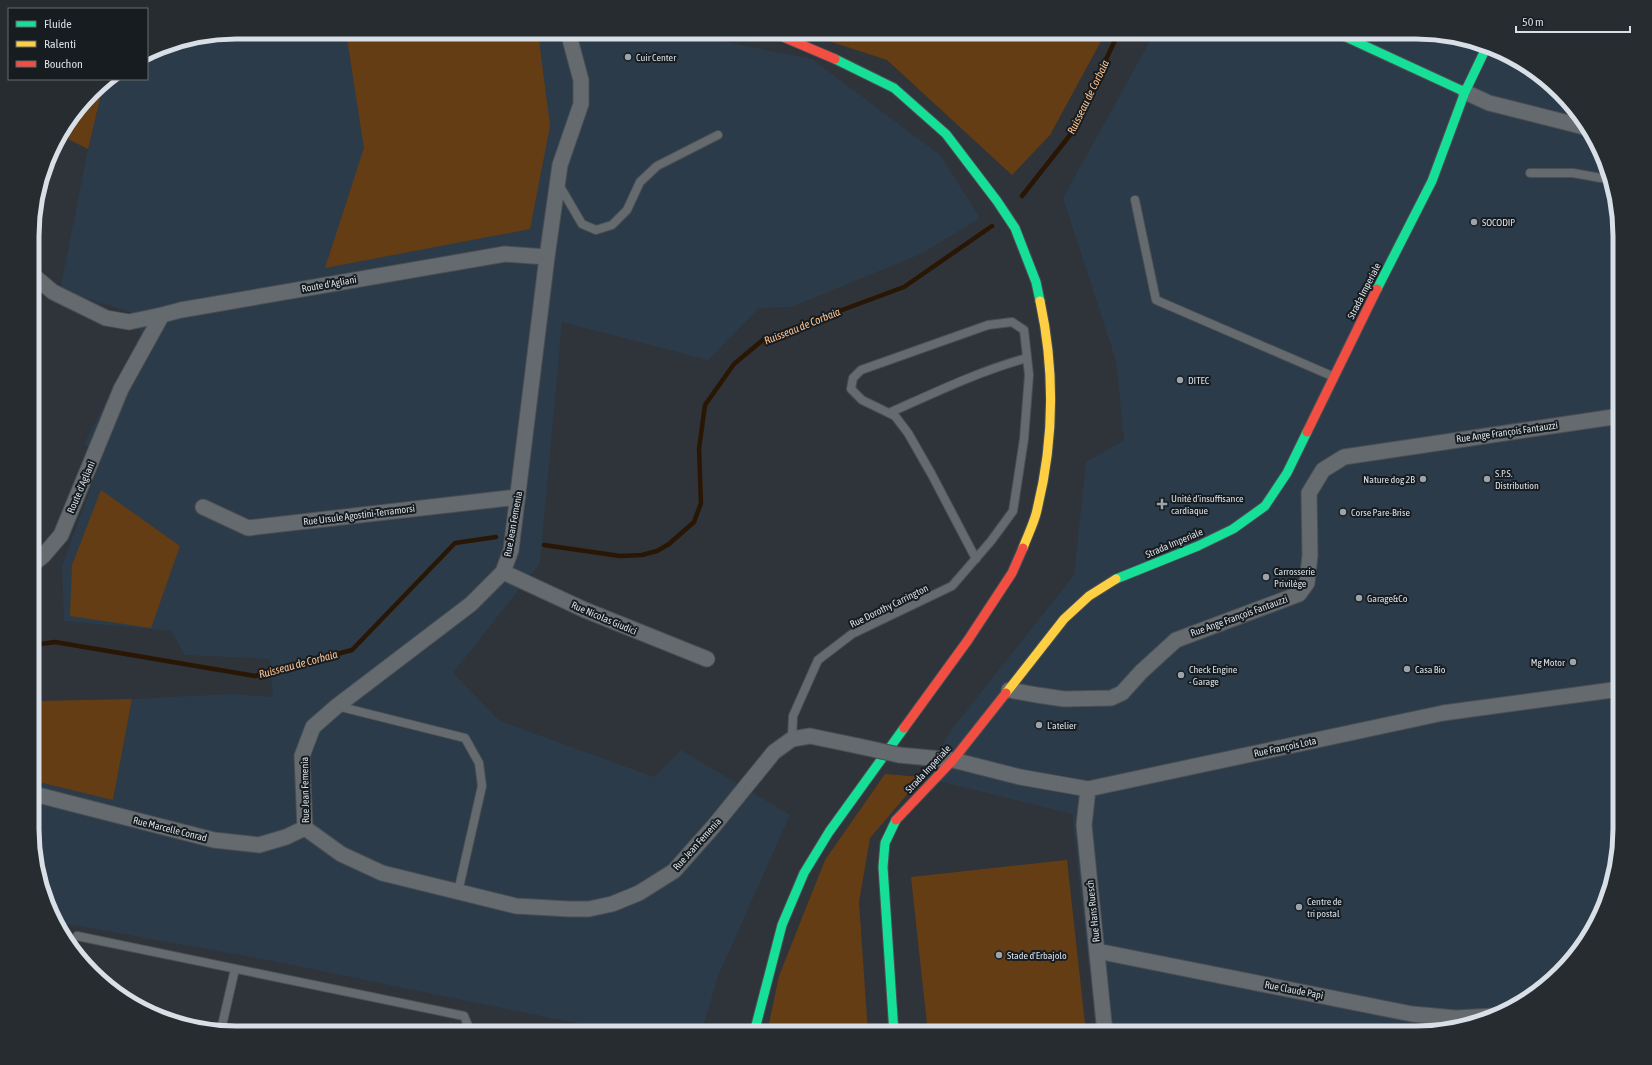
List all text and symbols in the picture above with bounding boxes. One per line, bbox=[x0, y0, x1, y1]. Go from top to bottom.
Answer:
legend bbox=[8, 8, 148, 80]
scale bar bbox=[1516, 8, 1630, 34]
text: 50 m bbox=[1522, 15, 1544, 29]
text: Fluide bbox=[44, 17, 72, 31]
text: Ralenti bbox=[44, 37, 76, 51]
marker: Cuir Center bbox=[623, 52, 633, 62]
place label: Cuir Center bbox=[636, 52, 677, 63]
text: Bouchon bbox=[44, 57, 83, 71]
water label: Ruisseau de Corbaia bbox=[1065, 58, 1111, 136]
marker: SOCODIP bbox=[1469, 217, 1479, 227]
place label: SOCODIP bbox=[1482, 217, 1515, 228]
street label: Strada Imperiale bbox=[1345, 261, 1383, 321]
street label: Route d'Agliani bbox=[301, 274, 357, 294]
water label: Ruisseau de Corbaia bbox=[762, 305, 842, 347]
marker: DITEC bbox=[1175, 375, 1185, 385]
place label: DITEC bbox=[1188, 375, 1210, 386]
street label: Rue Ange François Fantauzzi bbox=[1456, 419, 1558, 445]
street label: Route d'Agliani bbox=[65, 459, 97, 515]
place label: S.P.S. Distribution bbox=[1495, 468, 1539, 491]
place label: Nature dog 2B bbox=[1363, 474, 1415, 485]
marker: Nature dog 2B bbox=[1418, 474, 1428, 484]
marker: S.P.S. Distribution bbox=[1482, 474, 1492, 484]
street label: Rue Jean Femenia bbox=[502, 490, 524, 558]
place label: Unité d'insuffisance cardiaque bbox=[1171, 493, 1244, 516]
marker: Unité d'insuffisance cardiaque bbox=[1156, 498, 1168, 510]
street label: Rue Ursule Agostini-Terramorsi bbox=[303, 503, 415, 527]
marker: Corse Pare-Brise bbox=[1338, 507, 1348, 517]
place label: Corse Pare-Brise bbox=[1351, 507, 1410, 518]
street label: Strada Imperiale bbox=[1144, 526, 1205, 560]
place label: Carrosserie Privilège bbox=[1274, 566, 1316, 589]
marker: Carrosserie Privilège bbox=[1261, 572, 1271, 582]
street label: Rue Dorothy Carrington bbox=[848, 582, 930, 630]
street label: Rue Ange François Fantauzzi bbox=[1189, 593, 1289, 639]
marker: Garage&Co bbox=[1354, 593, 1364, 603]
place label: Garage&Co bbox=[1367, 593, 1408, 604]
street label: Rue Nicolas Giudici bbox=[570, 599, 638, 637]
water label: Ruisseau de Corbaia bbox=[257, 648, 339, 680]
place label: Mg Motor bbox=[1531, 657, 1566, 668]
marker: Mg Motor bbox=[1568, 657, 1578, 667]
place label: Check Engine - Garage bbox=[1189, 664, 1238, 687]
marker: Casa Bio bbox=[1402, 664, 1412, 674]
place label: Casa Bio bbox=[1415, 664, 1446, 675]
marker: Check Engine - Garage bbox=[1176, 670, 1186, 680]
marker: L'atelier bbox=[1034, 720, 1044, 730]
place label: L'atelier bbox=[1047, 720, 1077, 731]
street label: Rue François Lota bbox=[1253, 735, 1318, 759]
street label: Strada Imperiale bbox=[903, 743, 953, 795]
street label: Rue Jean Femenia bbox=[299, 756, 311, 823]
street label: Rue Marcelle Conrad bbox=[132, 815, 208, 844]
street label: Rue Jean Femenia bbox=[671, 815, 723, 872]
street label: Rue Hans Ruesch bbox=[1084, 879, 1102, 943]
place label: Centre de tri postal bbox=[1307, 896, 1342, 919]
marker: Centre de tri postal bbox=[1294, 902, 1304, 912]
marker: Stade d'Erbajolo bbox=[994, 950, 1004, 960]
place label: Stade d'Erbajolo bbox=[1007, 950, 1067, 961]
street label: Rue Claude Papi bbox=[1264, 979, 1324, 1001]

